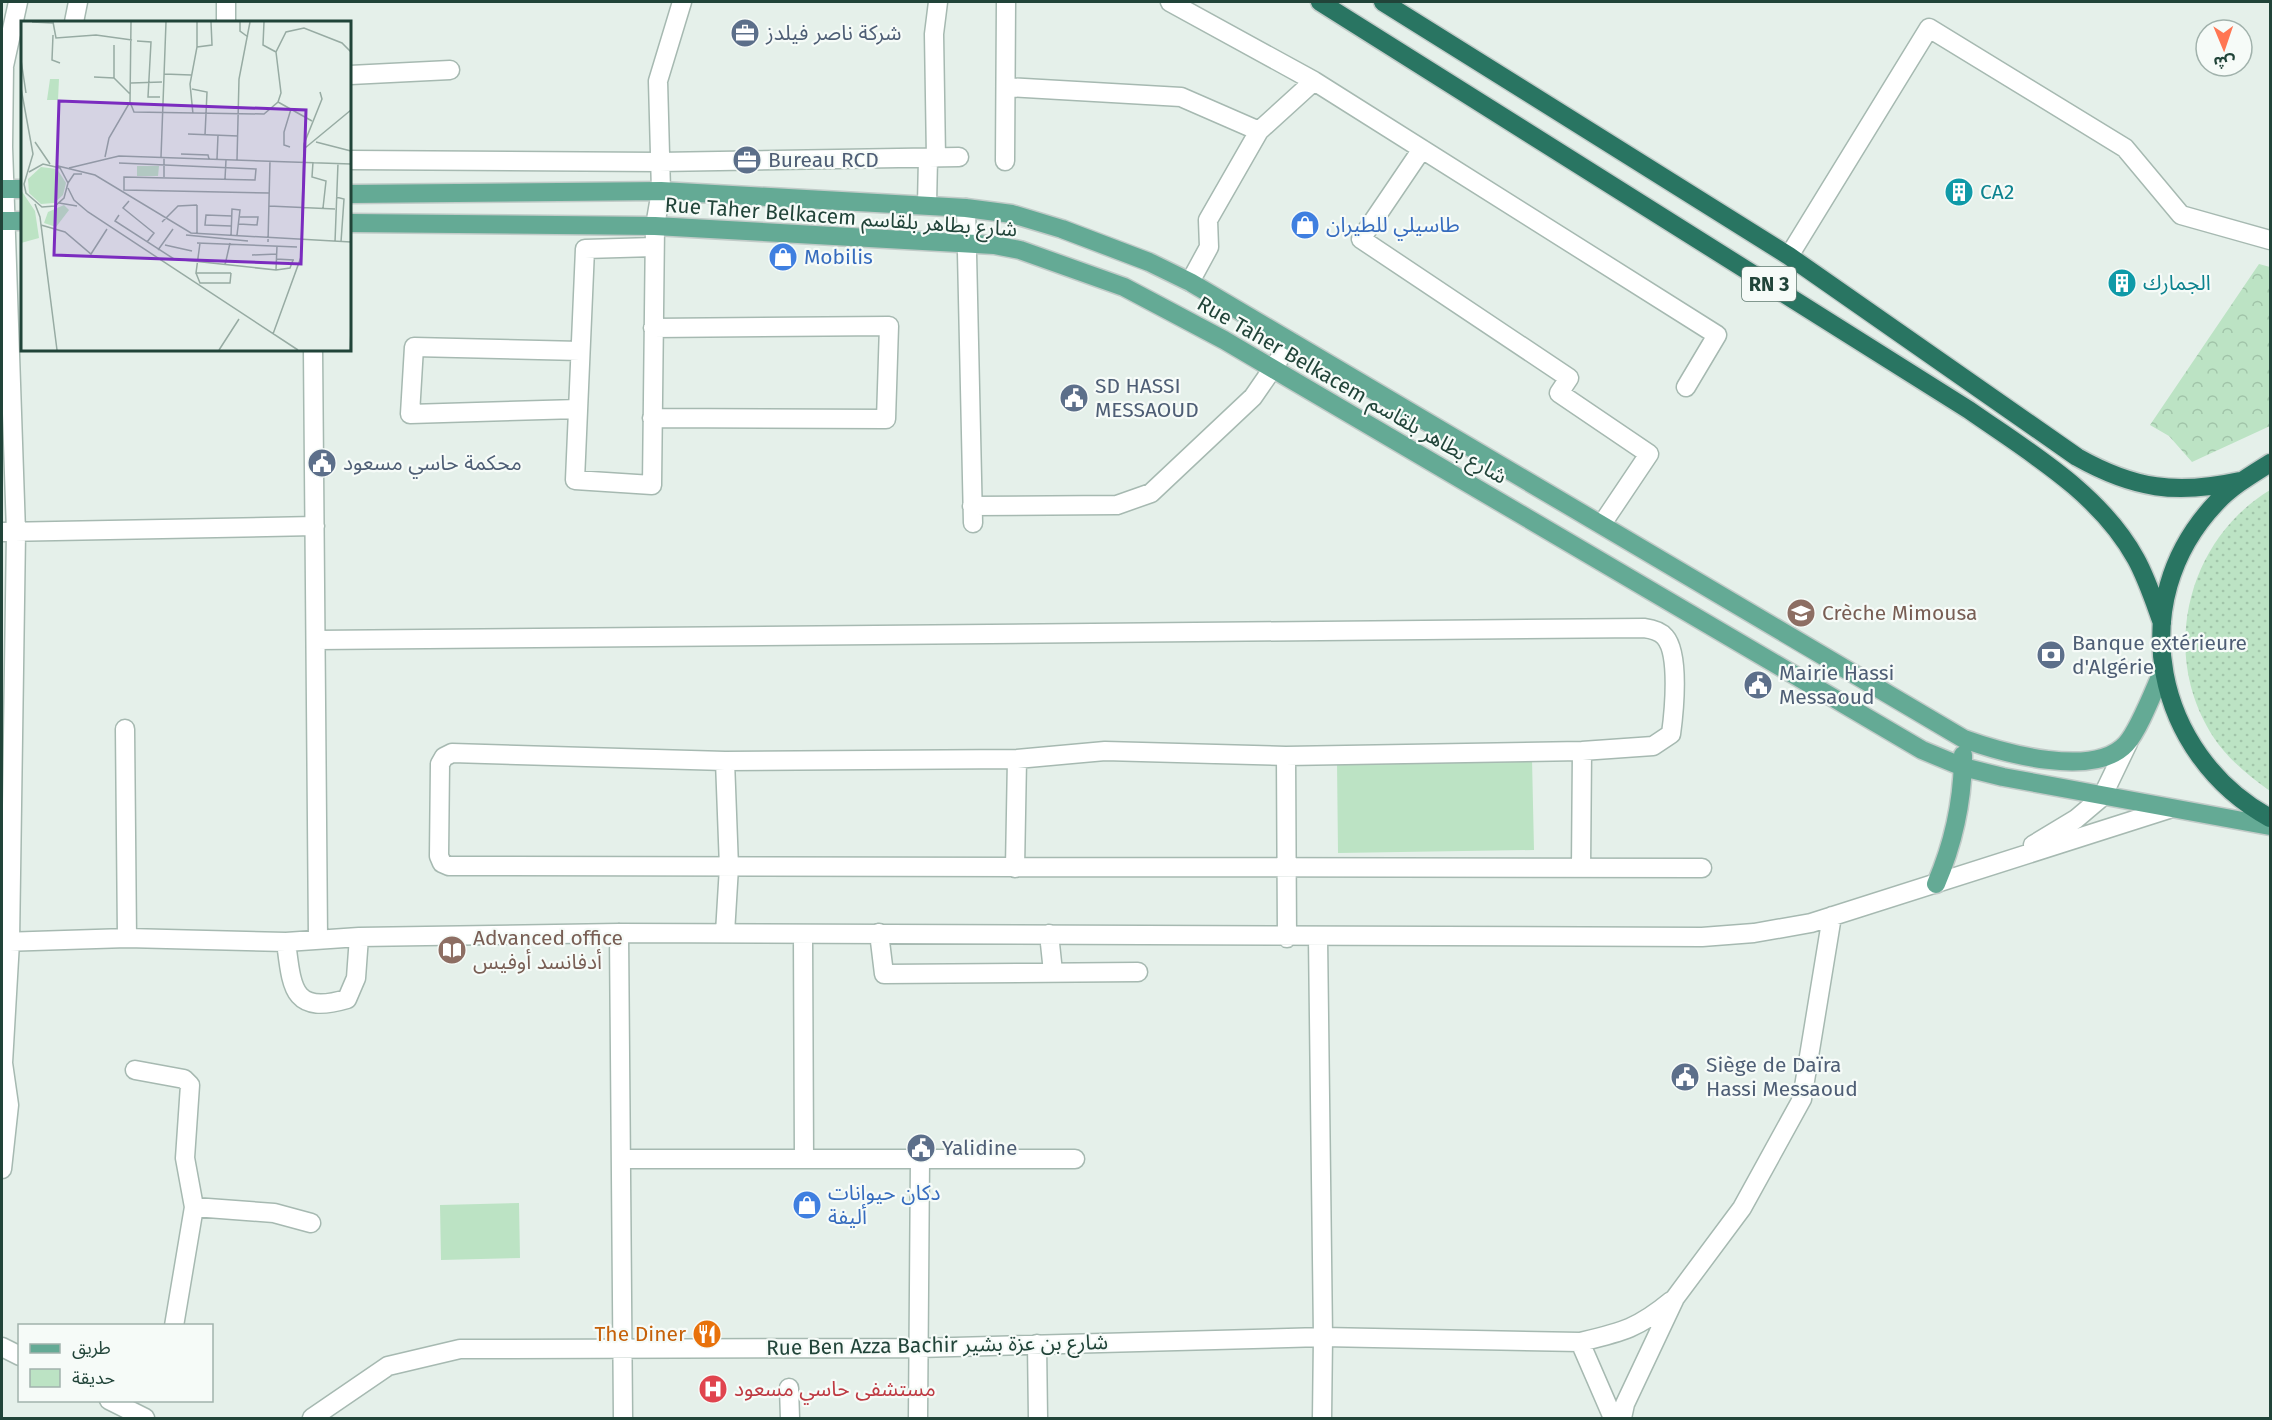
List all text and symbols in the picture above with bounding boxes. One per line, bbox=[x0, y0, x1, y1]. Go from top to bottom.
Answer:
office icon: شركة ناصر فيلدز bbox=[729, 17, 761, 49]
north arrow bbox=[2194, 18, 2254, 78]
place label: شركة ناصر فيلدز bbox=[765, 20, 901, 46]
inset map bbox=[21, 21, 351, 351]
text: ش bbox=[2213, 53, 2236, 72]
office icon: Bureau RCD bbox=[731, 144, 763, 176]
place label: Bureau RCD bbox=[768, 147, 879, 173]
building icon: CA2 bbox=[1943, 176, 1975, 208]
place label: CA2 bbox=[1980, 179, 2014, 205]
street label: Rue Taher Belkacem شارع بطاهر بلقاسم bbox=[664, 192, 1018, 244]
shop icon: طاسيلي للطيران bbox=[1289, 209, 1321, 241]
place label: طاسيلي للطيران bbox=[1326, 212, 1460, 241]
shop icon: Mobilis bbox=[767, 241, 799, 273]
place label: Mobilis bbox=[804, 244, 873, 270]
road number: RN 3 bbox=[1742, 267, 1796, 301]
building icon: الجمارك bbox=[2106, 267, 2138, 299]
place label: الجمارك bbox=[2143, 270, 2211, 296]
street label: Rue Taher Belkacem شارع بطاهر بلقاسم bbox=[1192, 290, 1511, 491]
place label: SD HASSI MESSAOUD bbox=[1095, 373, 1199, 423]
public building icon: SD HASSI MESSAOUD bbox=[1058, 382, 1090, 414]
public building icon: محكمة حاسي مسعود bbox=[306, 447, 338, 479]
place label: محكمة حاسي مسعود bbox=[343, 450, 522, 479]
school or university icon: Crèche Mimousa bbox=[1785, 597, 1817, 629]
place label: Crèche Mimousa bbox=[1822, 600, 1977, 626]
place label: Banque extérieure d'Algérie bbox=[2072, 630, 2247, 680]
bank icon: Banque extérieure d'Algérie bbox=[2035, 639, 2067, 671]
place label: Mairie Hassi Messaoud bbox=[1779, 660, 1895, 710]
public building icon: Mairie Hassi Messaoud bbox=[1742, 669, 1774, 701]
place label: Advanced office أدفانسد أوفيس bbox=[473, 925, 623, 975]
library icon: Advanced office أدفانسد أوفيس bbox=[436, 934, 468, 966]
place label: Siège de Daïra Hassi Messaoud bbox=[1706, 1052, 1858, 1102]
public building icon: Siège de Daïra Hassi Messaoud bbox=[1669, 1061, 1701, 1093]
public building icon: Yalidine bbox=[905, 1132, 937, 1164]
place label: Yalidine bbox=[942, 1135, 1017, 1161]
place label: دكان حيوانات أليفة bbox=[828, 1180, 940, 1230]
shop icon: دكان حيوانات أليفة bbox=[791, 1189, 823, 1221]
restaurant icon: The Diner bbox=[691, 1318, 723, 1350]
place label: The Diner bbox=[595, 1321, 686, 1347]
legend bbox=[18, 1324, 213, 1402]
street label: Rue Ben Azza Bachir شارع بن عزة بشير bbox=[766, 1329, 1108, 1363]
text: طريق bbox=[72, 1337, 111, 1359]
text: حديقة bbox=[72, 1367, 115, 1389]
hospital icon: مستشفى حاسي مسعود bbox=[697, 1373, 729, 1405]
place label: مستشفى حاسي مسعود bbox=[734, 1376, 936, 1405]

